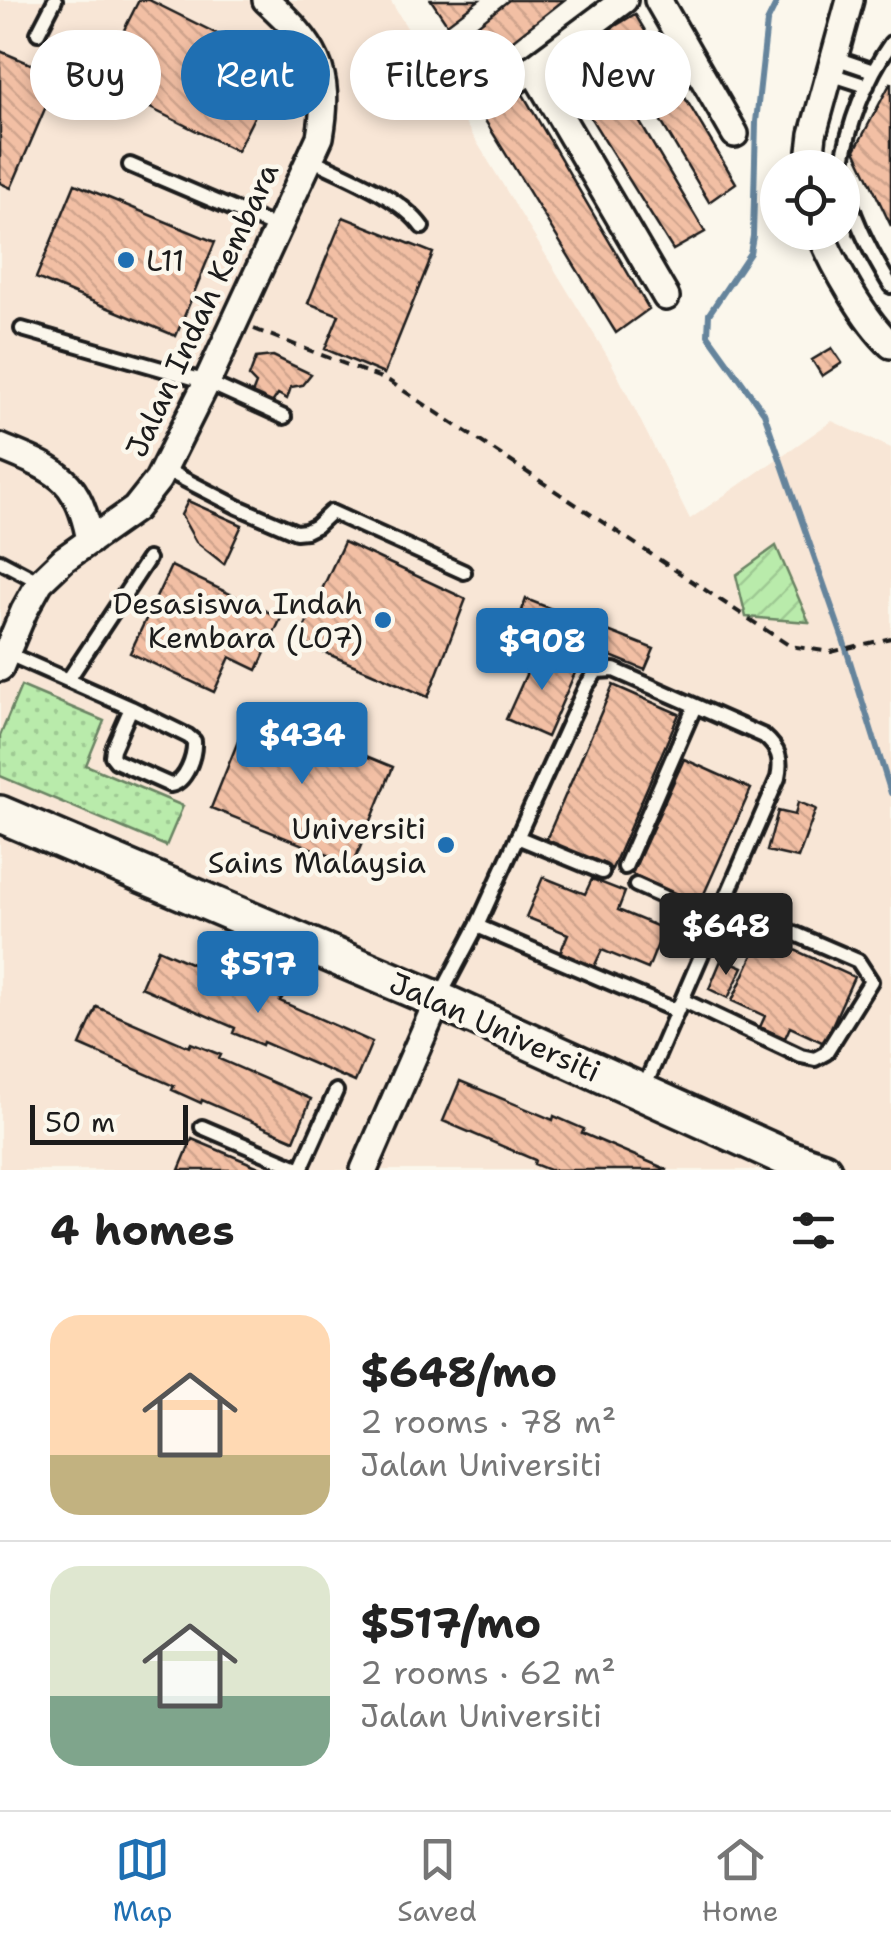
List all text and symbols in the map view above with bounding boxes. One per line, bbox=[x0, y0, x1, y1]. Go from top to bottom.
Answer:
chip: Buy bbox=[30, 30, 161, 120]
chip: Rent bbox=[181, 30, 330, 120]
chip: Filters bbox=[350, 30, 525, 120]
chip: New bbox=[545, 30, 691, 120]
map controls bbox=[760, 150, 860, 250]
button: locate bbox=[760, 150, 860, 250]
street label: Jalan Indah Kembara bbox=[116, 156, 288, 464]
place label: L11 bbox=[146, 240, 184, 281]
marker: L11 bbox=[115, 249, 137, 271]
place label: Desasiswa Indah Kembara (L07) bbox=[113, 583, 363, 658]
pin: $908 bbox=[483, 608, 601, 693]
marker: Desasiswa Indah Kembara (L07) bbox=[372, 609, 394, 631]
text: $908 bbox=[498, 619, 586, 662]
pin: $434 bbox=[243, 702, 361, 787]
text: $434 bbox=[258, 713, 346, 756]
place label: Universiti Sains Malaysia bbox=[208, 808, 426, 883]
marker: Universiti Sains Malaysia bbox=[435, 834, 457, 856]
pin: $648 bbox=[667, 893, 785, 978]
text: $648 bbox=[682, 904, 770, 947]
pin: $517 bbox=[199, 931, 317, 1016]
text: $517 bbox=[219, 942, 297, 985]
street label: Jalan Universiti bbox=[383, 962, 607, 1092]
scale bar bbox=[30, 1100, 188, 1144]
text: 50 m bbox=[45, 1103, 115, 1141]
text: 4 homes bbox=[50, 1202, 235, 1258]
icon: filters bbox=[786, 1203, 841, 1258]
text: $648/mo bbox=[360, 1344, 557, 1400]
icon: home bbox=[130, 1355, 250, 1475]
text: 2 rooms · 78 m² bbox=[360, 1400, 616, 1443]
text: Jalan Universiti bbox=[360, 1443, 602, 1486]
text: $517/mo bbox=[360, 1595, 541, 1651]
icon: home bbox=[130, 1606, 250, 1726]
text: 2 rooms · 62 m² bbox=[360, 1651, 616, 1694]
text: Jalan Universiti bbox=[360, 1694, 602, 1737]
tab: Map bbox=[112, 1832, 172, 1930]
tab: Saved bbox=[397, 1832, 477, 1930]
tab: Home bbox=[702, 1832, 779, 1930]

